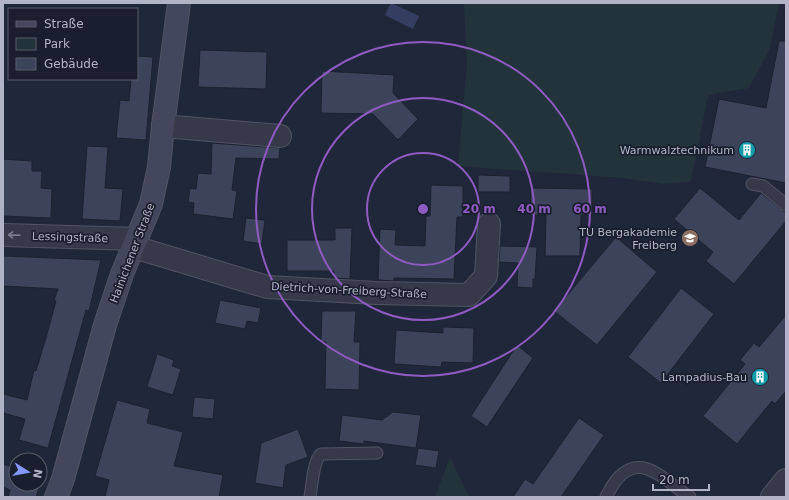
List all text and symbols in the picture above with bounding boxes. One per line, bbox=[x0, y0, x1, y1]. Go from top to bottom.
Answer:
legend bbox=[8, 8, 138, 80]
text: Straße bbox=[44, 17, 84, 31]
text: Park bbox=[44, 37, 70, 51]
text: Gebäude bbox=[44, 57, 98, 71]
building icon: Warmwalztechnikum bbox=[737, 140, 757, 160]
place label: Warmwalztechnikum bbox=[620, 144, 734, 157]
street label: Hainichener Straße bbox=[107, 201, 158, 305]
centre of rings bbox=[416, 202, 430, 216]
text: 20 m bbox=[462, 202, 496, 216]
text: 40 m bbox=[517, 202, 551, 216]
text: 60 m bbox=[573, 202, 607, 216]
place label: TU Bergakademie Freiberg bbox=[578, 226, 677, 252]
school or university icon: TU Bergakademie Freiberg bbox=[680, 228, 700, 248]
street label: Lessingstraße bbox=[32, 230, 109, 245]
one-way arrow bbox=[8, 231, 21, 239]
street label: Dietrich-von-Freiberg-Straße bbox=[271, 280, 427, 301]
building icon: Lampadius-Bau bbox=[750, 367, 770, 387]
place label: Lampadius-Bau bbox=[662, 371, 747, 384]
north arrow bbox=[8, 452, 48, 492]
scale bar bbox=[653, 466, 709, 492]
text: N bbox=[30, 468, 45, 480]
text: 20 m bbox=[659, 473, 690, 487]

